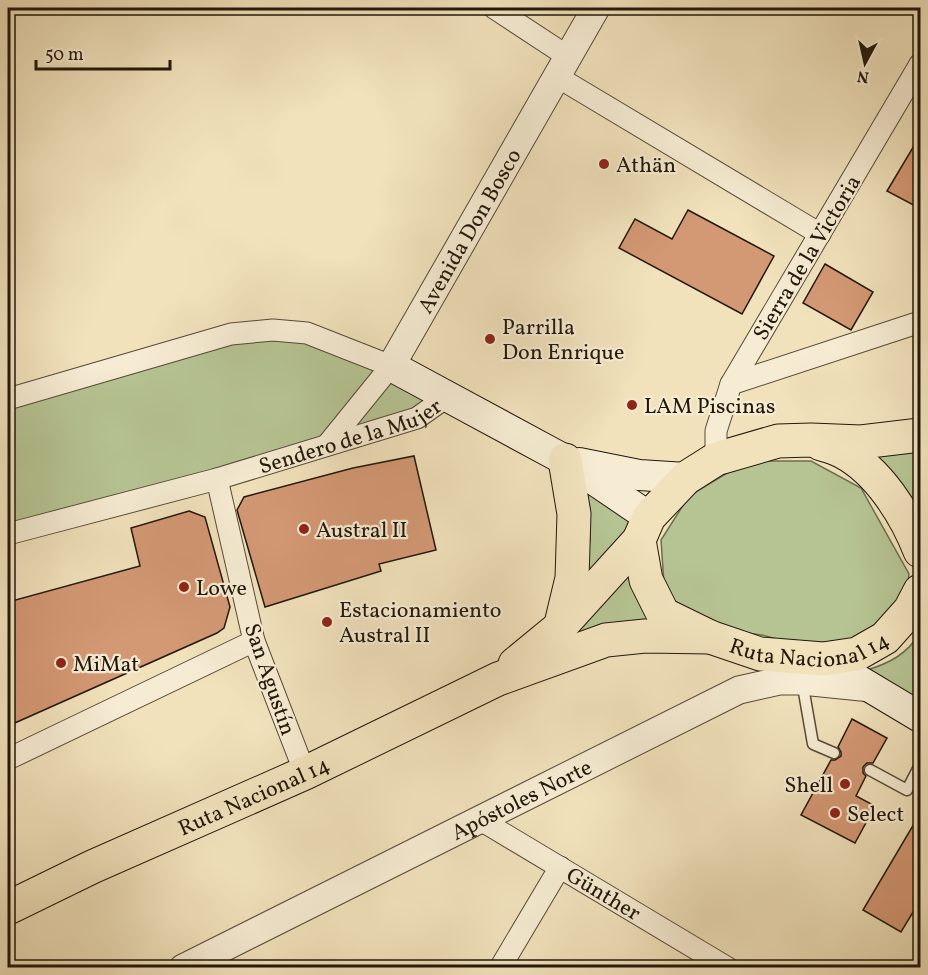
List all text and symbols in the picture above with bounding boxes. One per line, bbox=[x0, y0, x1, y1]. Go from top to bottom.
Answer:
scale bar bbox=[36, 33, 170, 71]
north arrow bbox=[835, 33, 895, 93]
text: 50 m bbox=[45, 43, 84, 68]
text: N bbox=[856, 64, 870, 88]
street label: Avenida Don Bosco bbox=[411, 144, 530, 320]
place label: Athän bbox=[616, 151, 676, 182]
marker: Athän bbox=[597, 157, 611, 171]
street label: Sierra de la Victoria bbox=[746, 170, 870, 347]
place label: Parrilla Don Enrique bbox=[502, 313, 624, 369]
marker: Parrilla Don Enrique bbox=[483, 332, 497, 346]
street label: Sendero de la Mujer bbox=[255, 392, 449, 483]
place label: LAM Piscinas bbox=[644, 392, 775, 423]
marker: LAM Piscinas bbox=[625, 398, 639, 412]
place label: Austral II bbox=[316, 516, 407, 547]
marker: Austral II bbox=[297, 522, 311, 536]
place label: Lowe bbox=[196, 574, 247, 605]
marker: Lowe bbox=[177, 580, 191, 594]
place label: Estacionamiento Austral II bbox=[339, 596, 501, 652]
marker: Estacionamiento Austral II bbox=[320, 615, 334, 629]
street label: San Agustín bbox=[235, 620, 302, 740]
street label: Ruta Nacional 14 bbox=[725, 626, 896, 677]
place label: MiMat bbox=[73, 650, 139, 681]
marker: MiMat bbox=[54, 656, 68, 670]
street label: Ruta Nacional 14 bbox=[174, 750, 335, 845]
street label: Apóstoles Norte bbox=[447, 753, 598, 849]
place label: Shell bbox=[784, 771, 833, 802]
marker: Shell bbox=[838, 777, 852, 791]
place label: Select bbox=[847, 800, 904, 831]
marker: Select bbox=[828, 806, 842, 820]
street label: Günther bbox=[560, 861, 646, 930]

